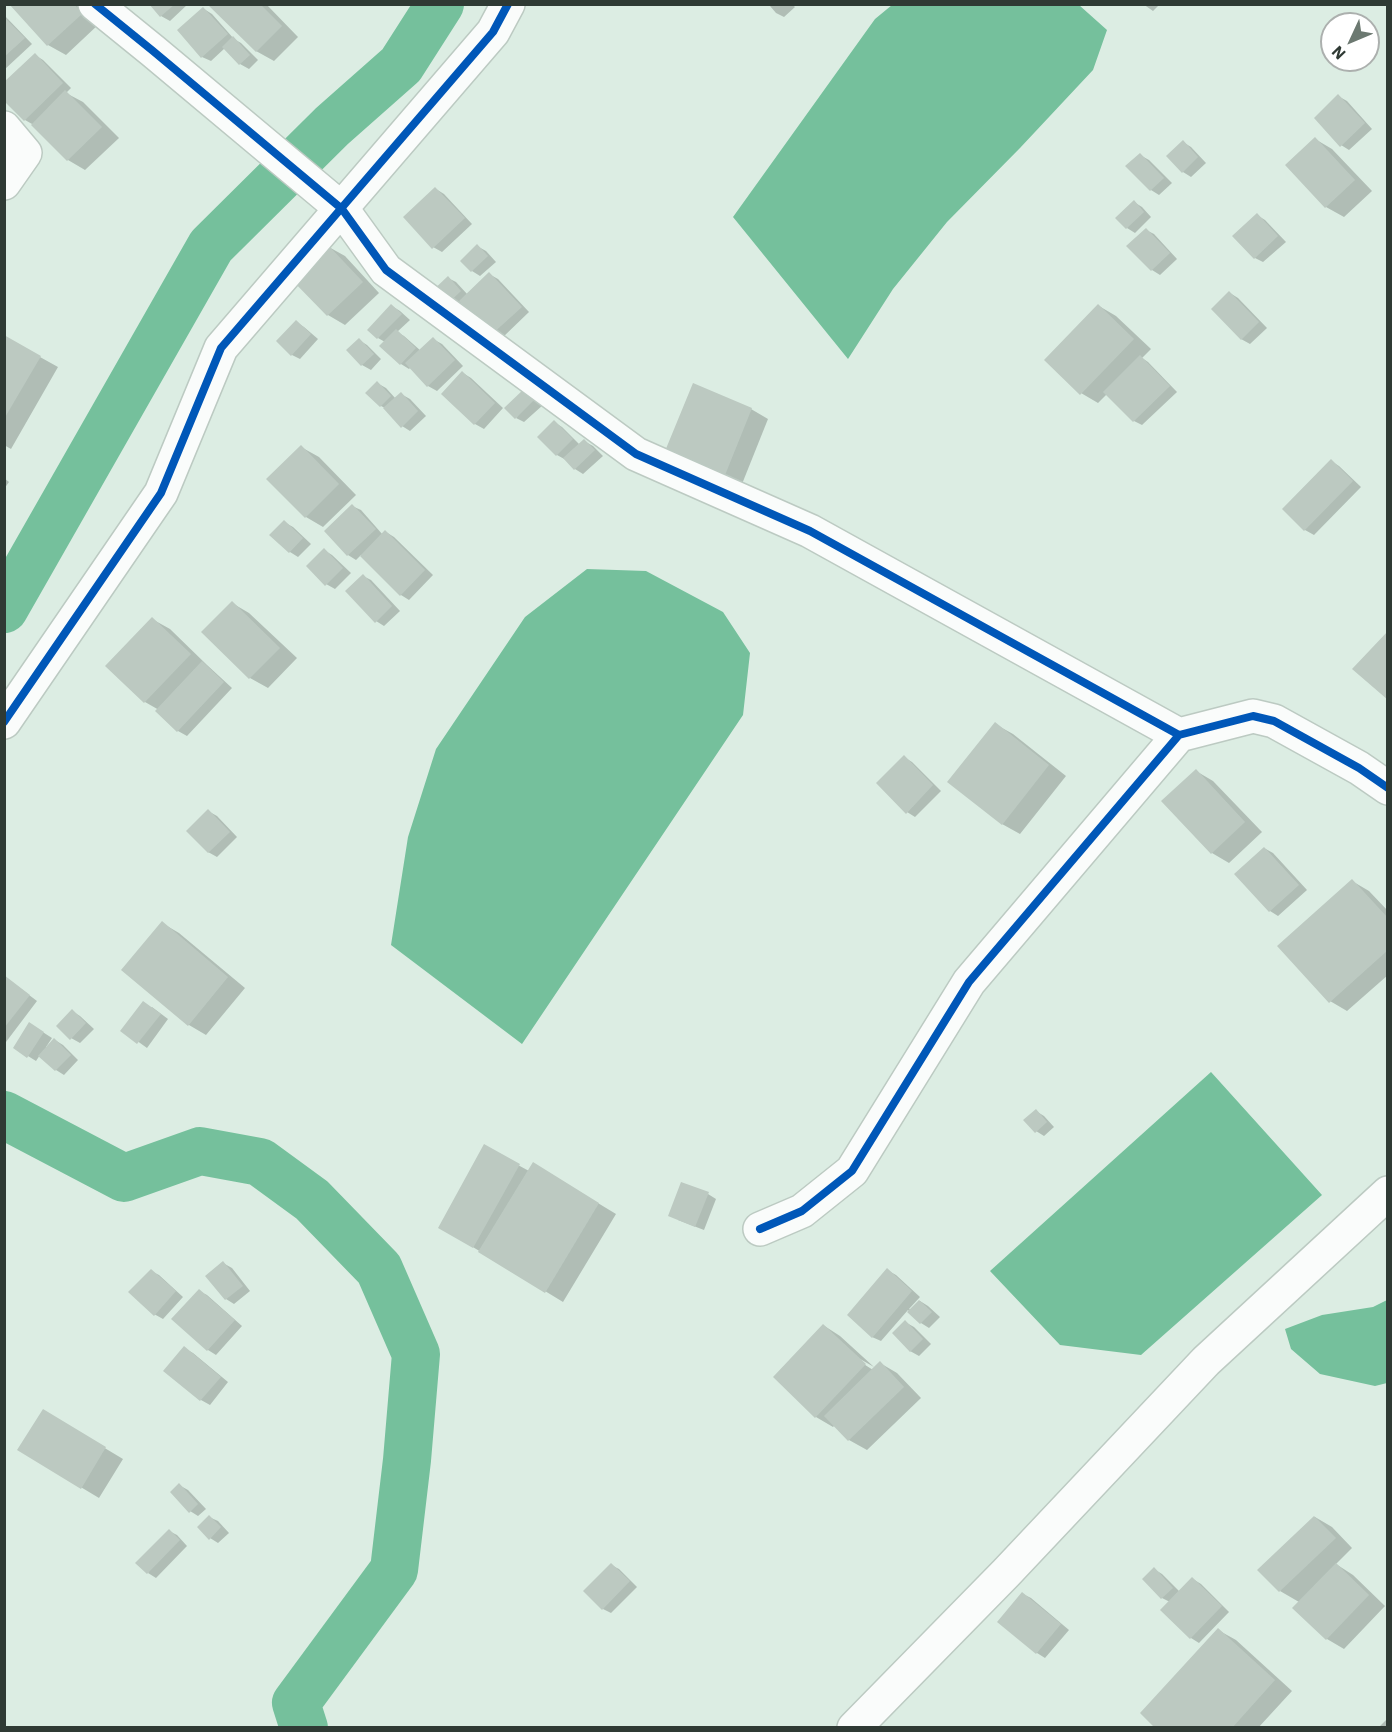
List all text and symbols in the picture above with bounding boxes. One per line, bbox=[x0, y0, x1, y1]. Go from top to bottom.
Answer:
north arrow bbox=[1320, 12, 1380, 72]
text: N bbox=[1327, 42, 1350, 64]

